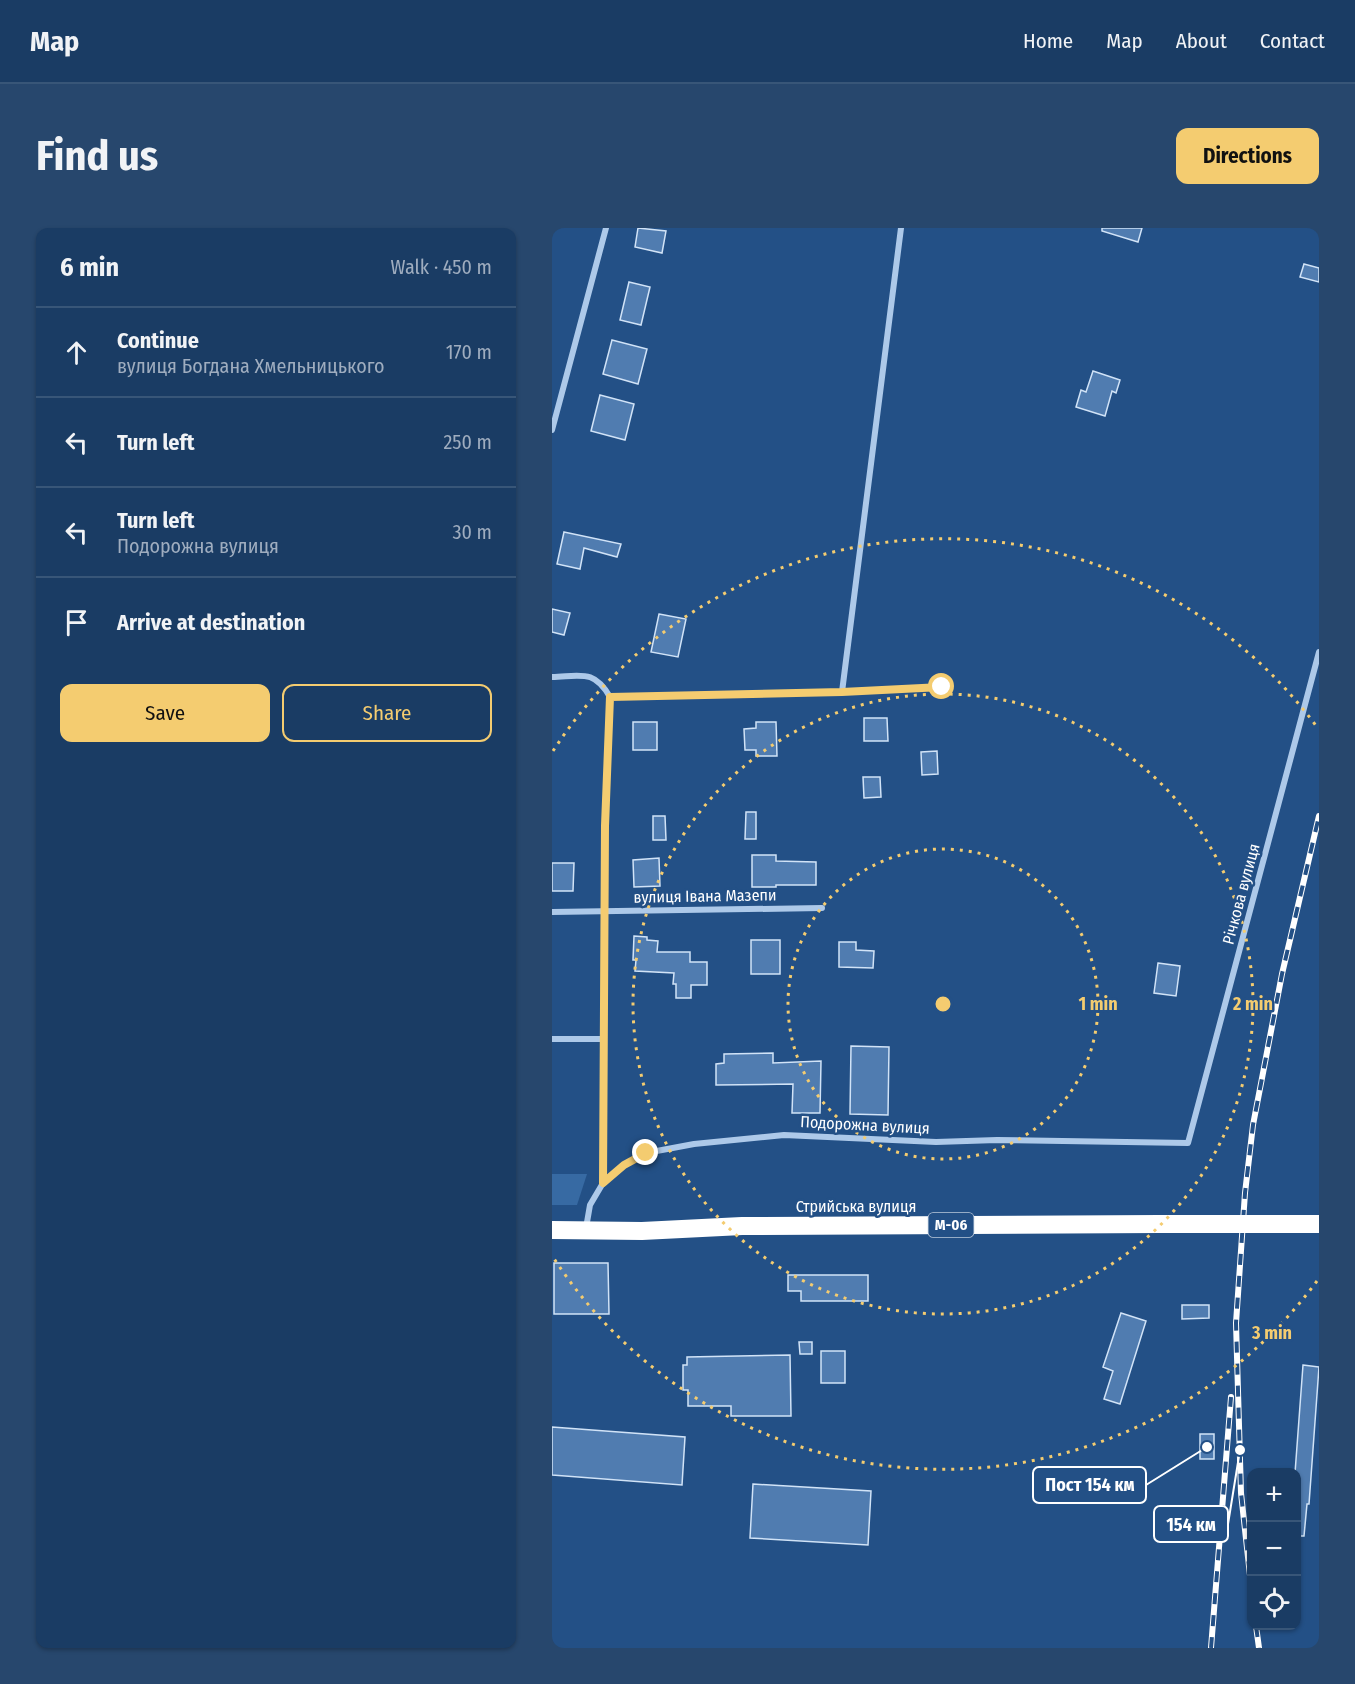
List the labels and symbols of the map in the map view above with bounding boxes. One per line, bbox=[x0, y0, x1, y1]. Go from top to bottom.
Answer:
route start bbox=[928, 673, 954, 699]
street label: Річкова вулиця bbox=[1218, 842, 1264, 946]
street label: вулиця Івана Мазепи bbox=[633, 885, 777, 907]
text: 1 min bbox=[1078, 993, 1118, 1015]
text: 2 min bbox=[1232, 993, 1273, 1015]
centre of rings bbox=[933, 994, 953, 1014]
street label: Подорожна вулиця bbox=[800, 1112, 930, 1138]
route end bbox=[632, 1139, 658, 1165]
street label: Стрийська вулиця bbox=[796, 1197, 916, 1216]
road number: М-06 bbox=[928, 1213, 974, 1237]
text: 3 min bbox=[1251, 1322, 1292, 1344]
callout: Пост 154 км bbox=[1033, 1467, 1146, 1503]
text: Пост 154 км bbox=[1045, 1474, 1135, 1496]
callout: 154 км bbox=[1154, 1506, 1228, 1542]
text: 154 км bbox=[1166, 1514, 1216, 1536]

